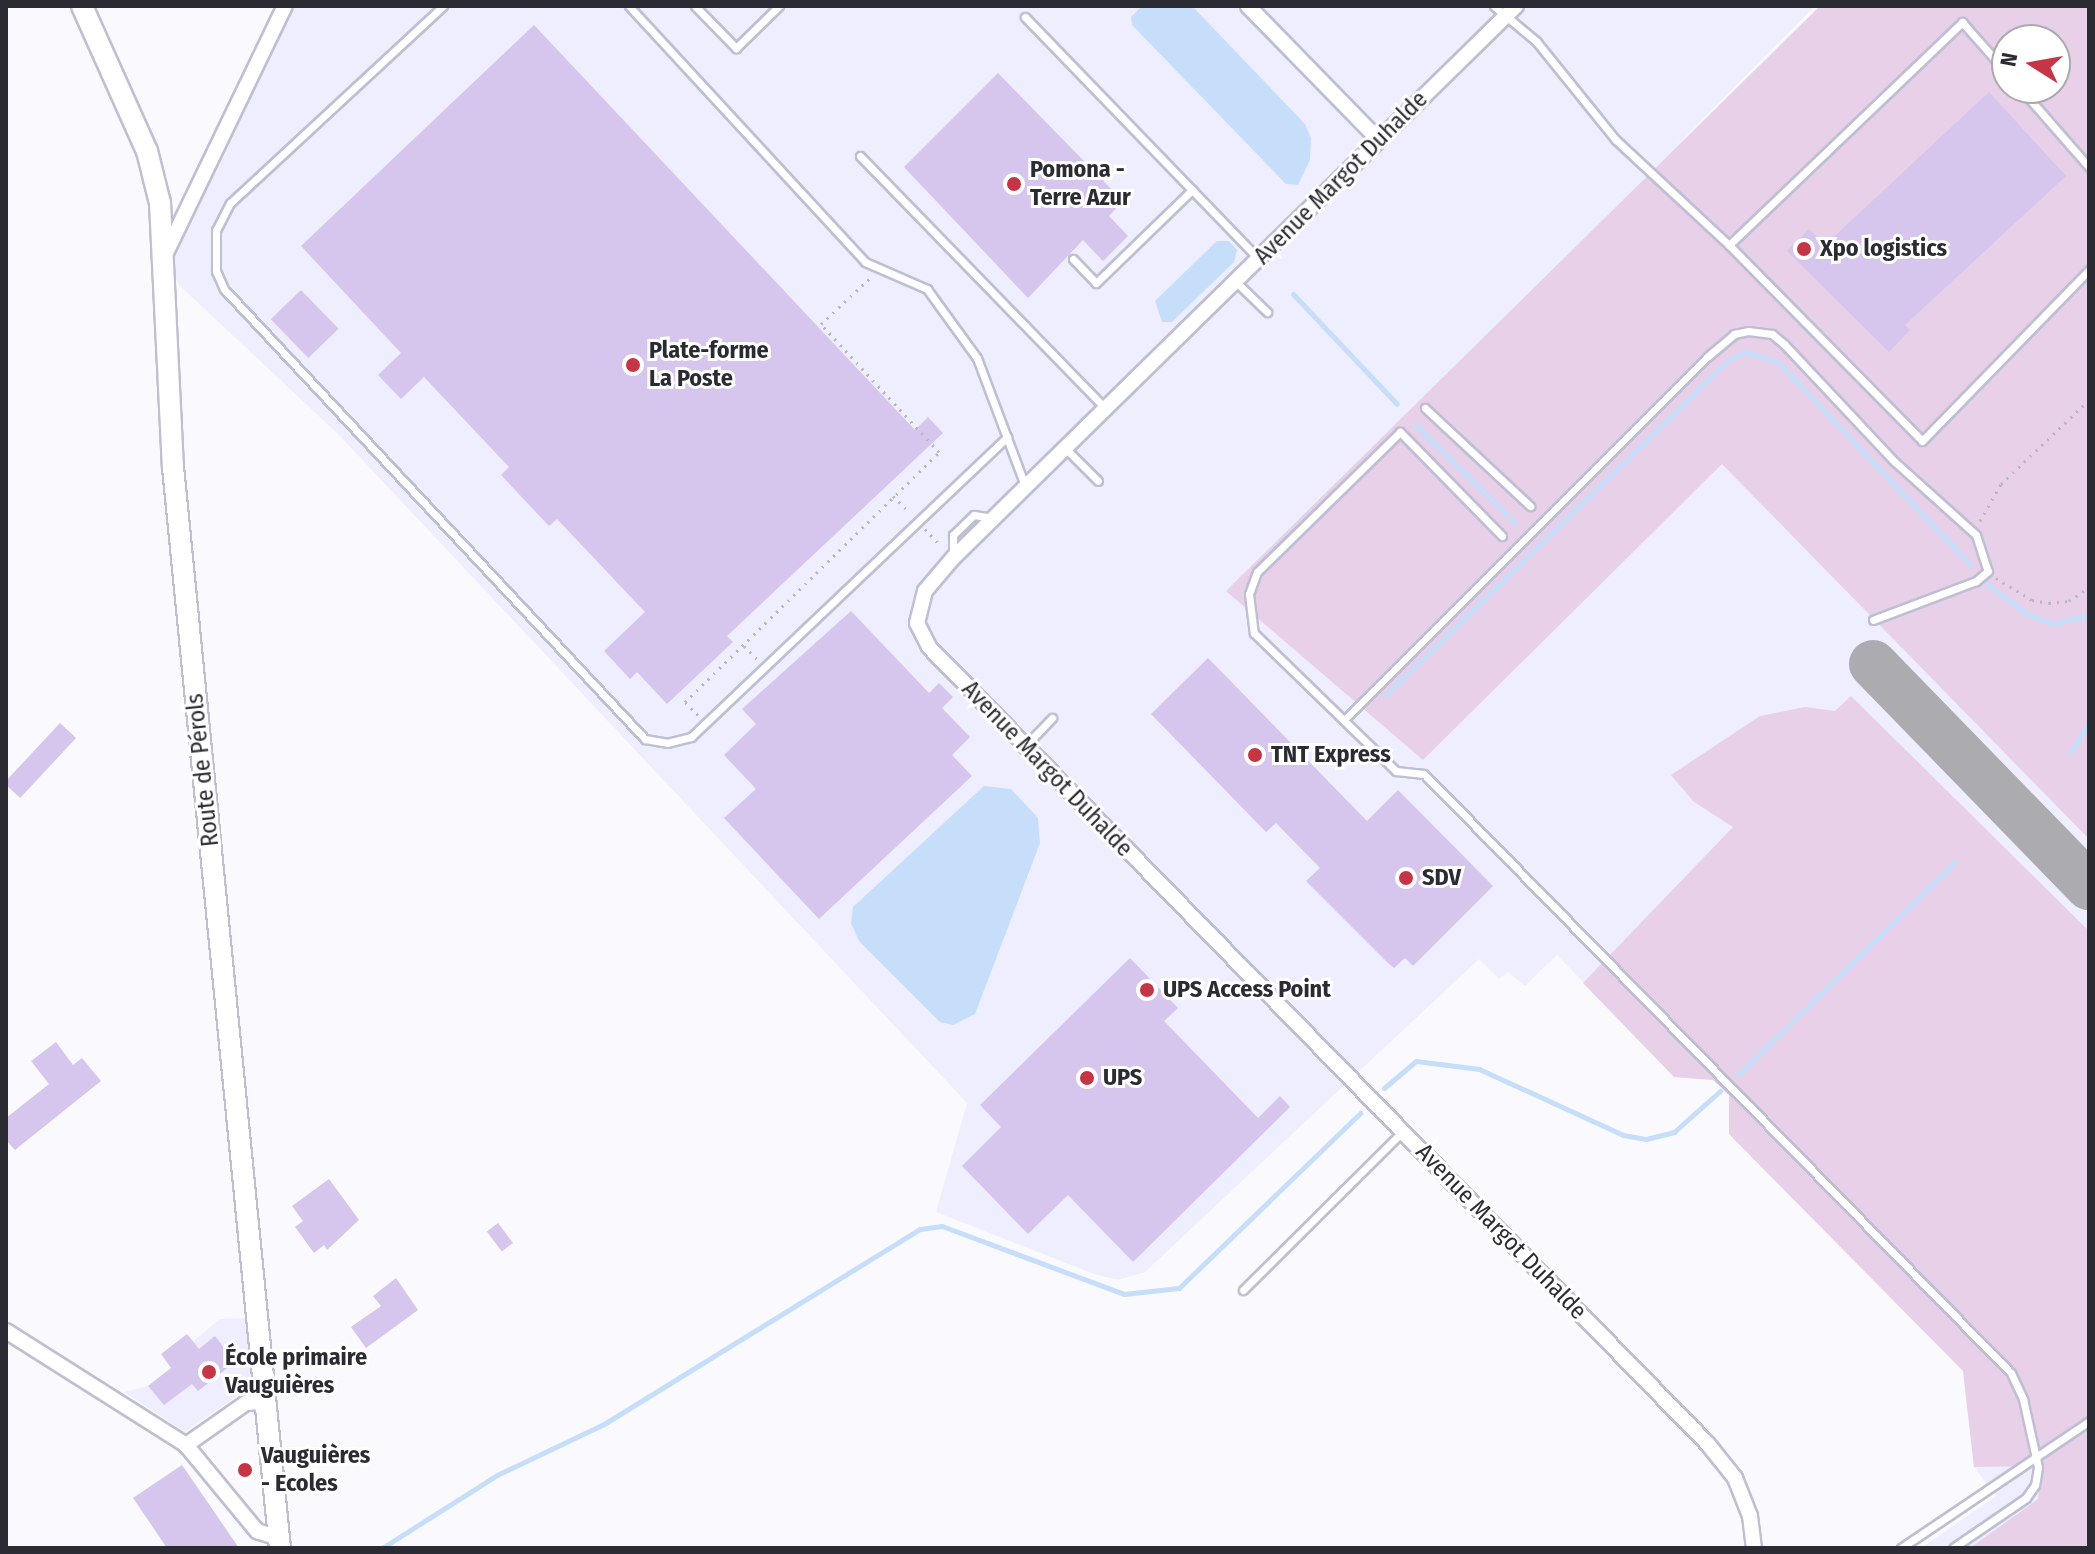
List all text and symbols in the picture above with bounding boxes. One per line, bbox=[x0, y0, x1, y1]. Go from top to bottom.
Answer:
north arrow bbox=[1991, 24, 2071, 104]
text: N bbox=[1994, 51, 2023, 69]
street label: Avenue Margot Duhalde bbox=[1248, 85, 1434, 271]
place label: Pomona - Terre Azur bbox=[1030, 156, 1131, 212]
marker: Pomona - Terre Azur bbox=[1005, 175, 1023, 193]
place label: Xpo logistics bbox=[1820, 235, 1947, 263]
marker: Xpo logistics bbox=[1795, 240, 1813, 258]
place label: Plate-forme La Poste bbox=[649, 337, 769, 393]
marker: Plate-forme La Poste bbox=[624, 356, 642, 374]
street label: Avenue Margot Duhalde bbox=[956, 675, 1138, 863]
street label: Route de Pérols bbox=[181, 692, 225, 848]
place label: TNT Express bbox=[1271, 741, 1391, 769]
marker: TNT Express bbox=[1246, 746, 1264, 764]
place label: SDV bbox=[1422, 864, 1461, 892]
marker: SDV bbox=[1397, 869, 1415, 887]
place label: UPS Access Point bbox=[1163, 976, 1331, 1004]
marker: UPS Access Point bbox=[1138, 981, 1156, 999]
place label: UPS bbox=[1103, 1064, 1142, 1092]
marker: UPS bbox=[1078, 1069, 1096, 1087]
street label: Avenue Margot Duhalde bbox=[1410, 1138, 1592, 1326]
place label: École primaire Vauguières bbox=[225, 1344, 367, 1400]
marker: École primaire Vauguières bbox=[200, 1363, 218, 1381]
place label: Vauguières - Ecoles bbox=[261, 1442, 370, 1498]
marker: Vauguières - Ecoles bbox=[236, 1461, 254, 1479]

